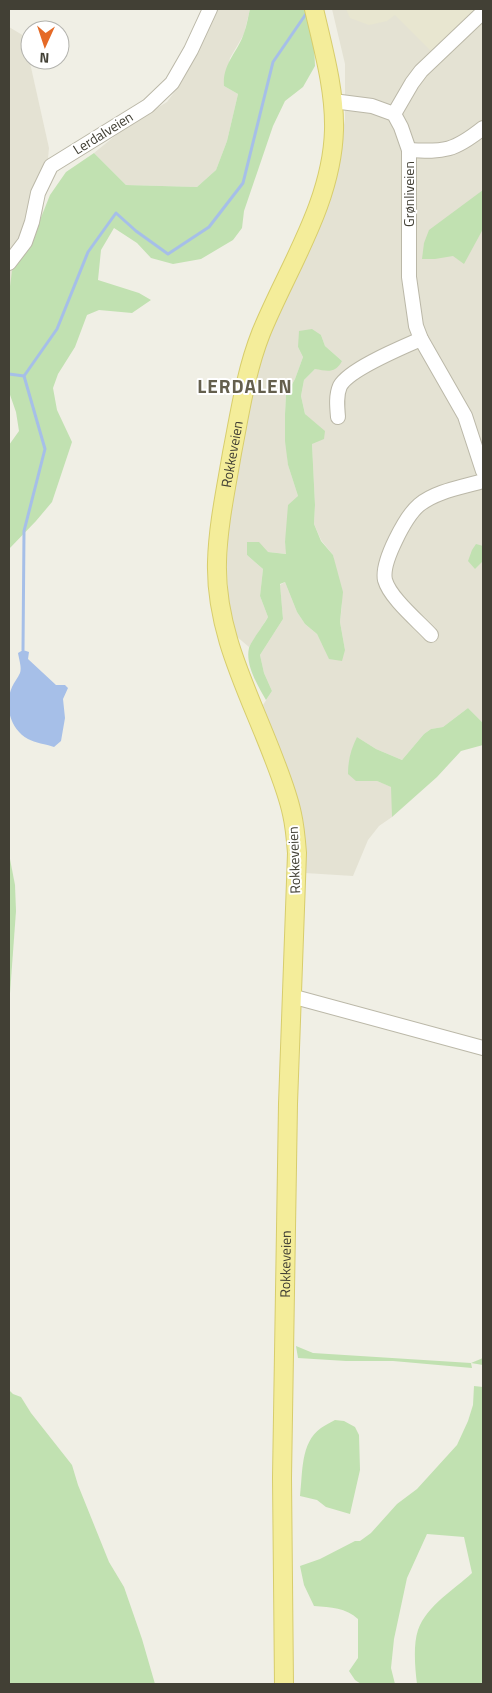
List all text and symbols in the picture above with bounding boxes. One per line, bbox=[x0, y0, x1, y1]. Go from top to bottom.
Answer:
north arrow bbox=[20, 20, 70, 70]
text: N bbox=[39, 48, 50, 69]
street label: Lerdalveien bbox=[69, 106, 137, 159]
street label: Grønliveien bbox=[398, 161, 419, 227]
district label: LERDALEN bbox=[197, 371, 293, 400]
street label: Rokkeveien bbox=[215, 419, 248, 489]
street label: Rokkeveien bbox=[282, 826, 305, 894]
street label: Rokkeveien bbox=[274, 1230, 296, 1298]

